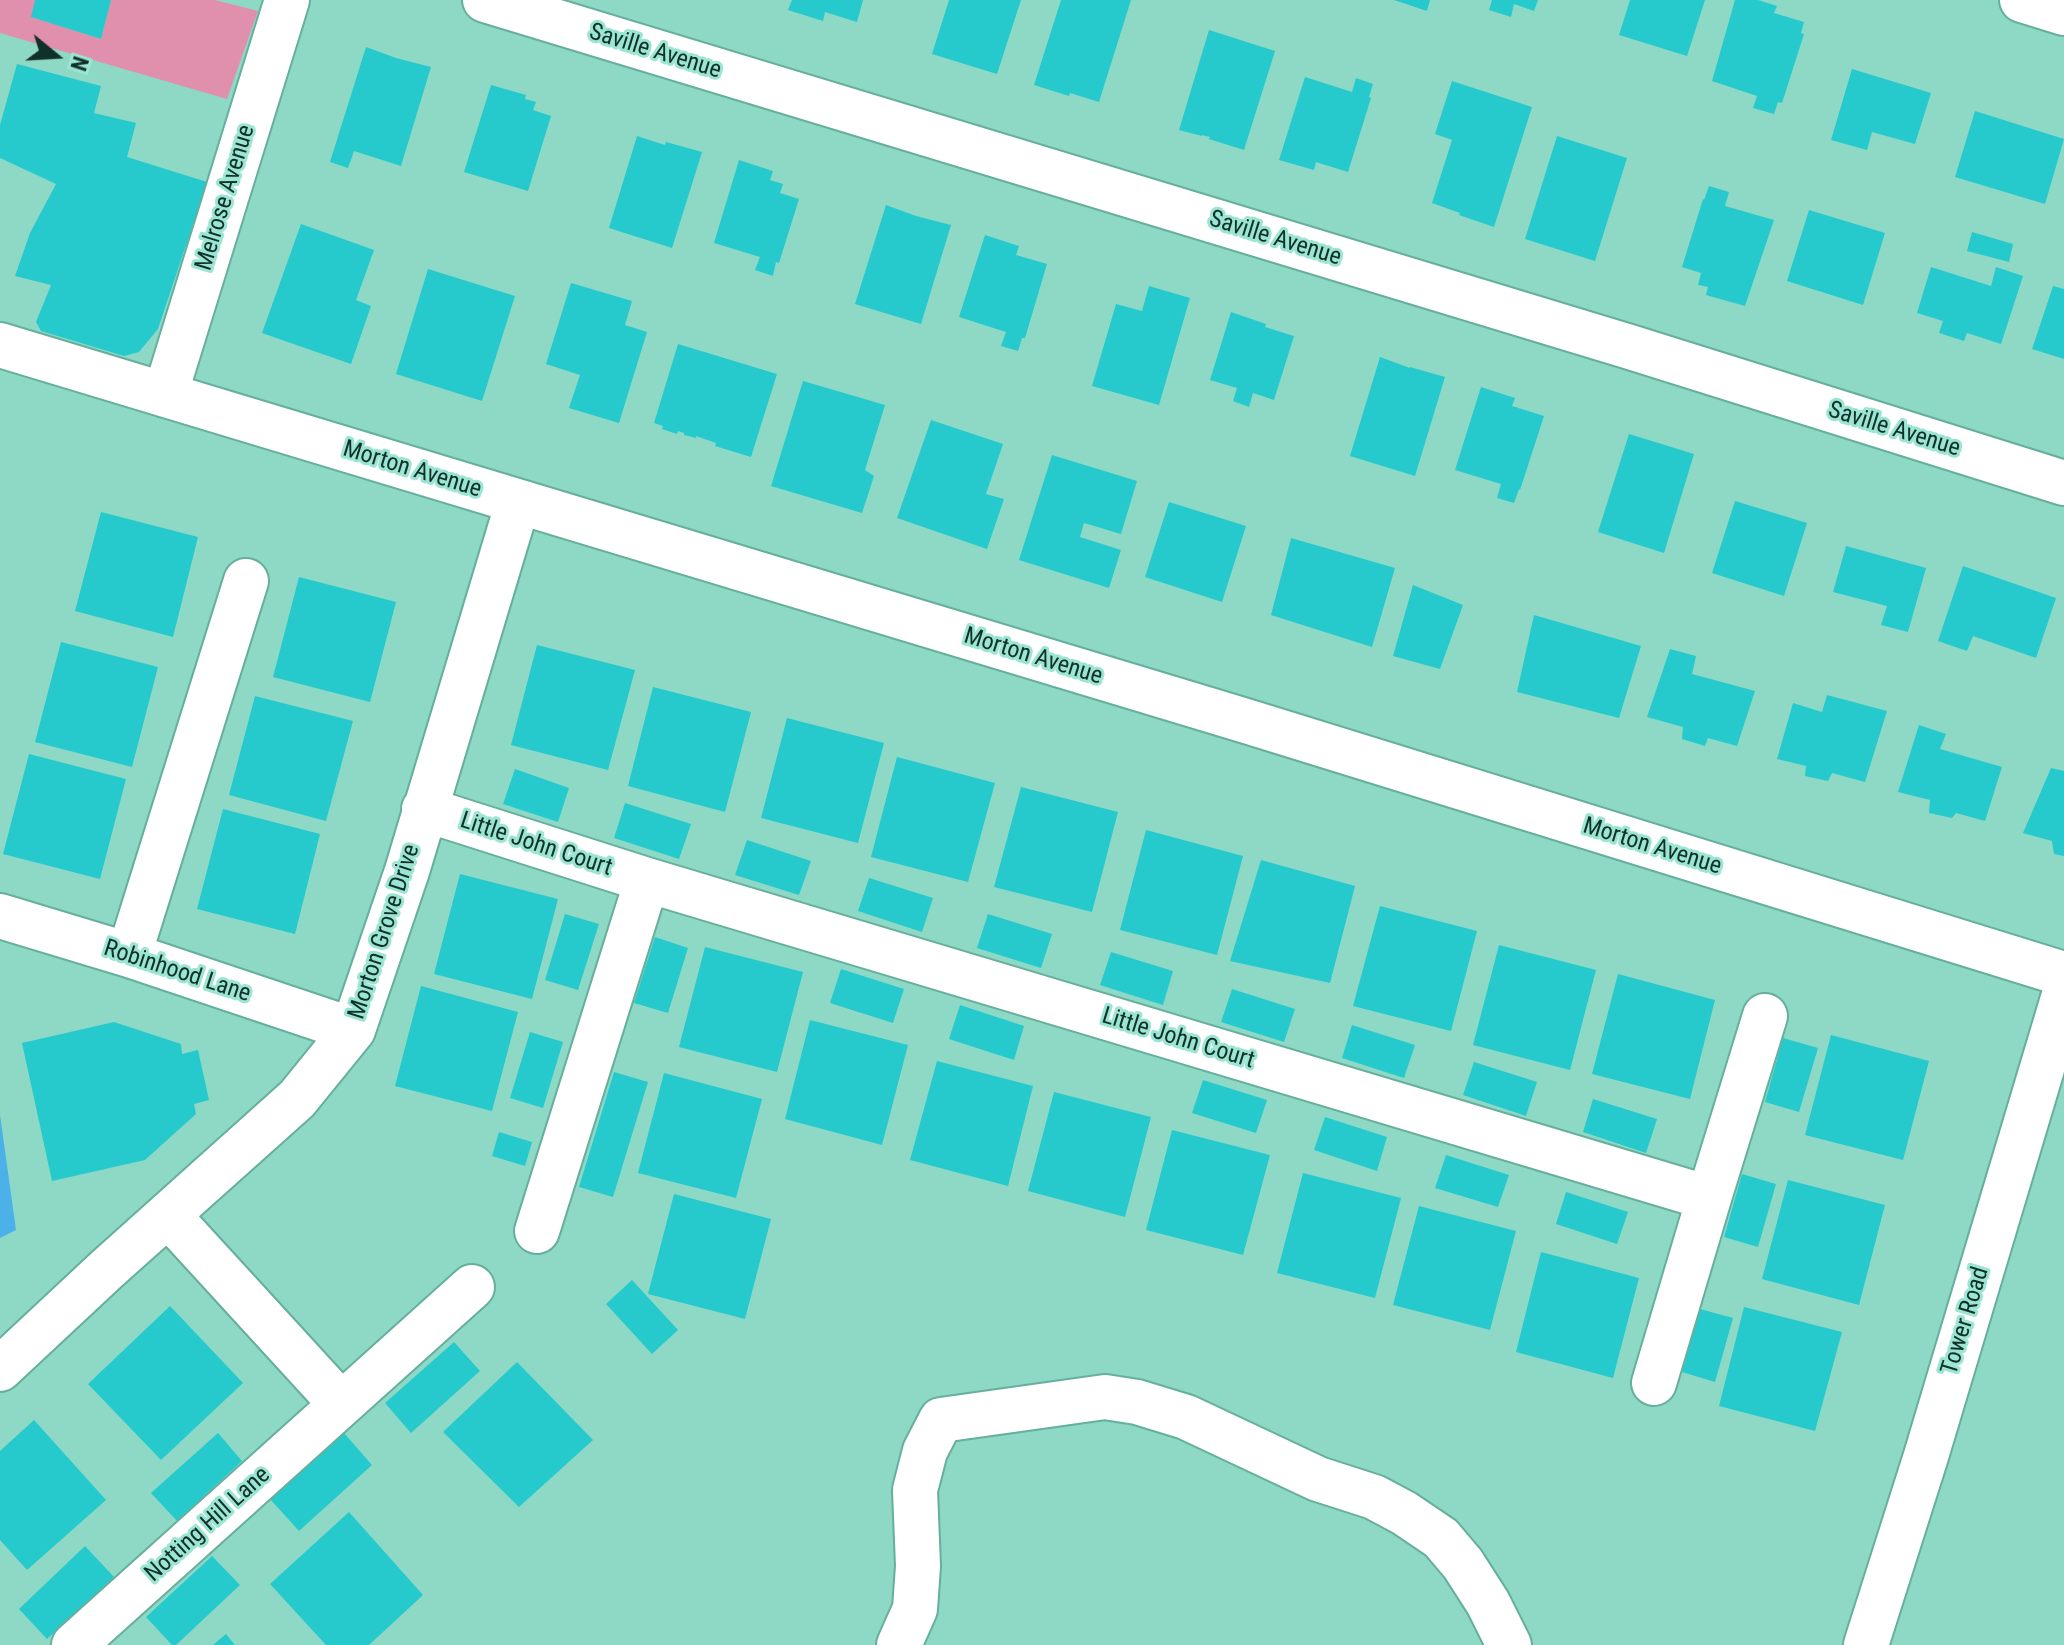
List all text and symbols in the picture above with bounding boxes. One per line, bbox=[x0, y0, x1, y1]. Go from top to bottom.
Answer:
north arrow bbox=[16, 16, 96, 96]
street label: Saville Avenue bbox=[586, 18, 724, 86]
text: N bbox=[65, 53, 93, 74]
street label: Melrose Avenue bbox=[190, 122, 262, 274]
street label: Saville Avenue bbox=[1206, 205, 1344, 273]
street label: Saville Avenue bbox=[1825, 396, 1963, 464]
street label: Morton Avenue bbox=[339, 435, 485, 505]
street label: Morton Avenue bbox=[960, 622, 1106, 692]
street label: Little John Court bbox=[456, 807, 616, 883]
street label: Morton Avenue bbox=[1579, 812, 1725, 882]
street label: Morton Grove Drive bbox=[343, 841, 427, 1023]
street label: Robinhood Lane bbox=[100, 935, 254, 1009]
street label: Little John Court bbox=[1098, 1002, 1258, 1076]
street label: Tower Road bbox=[1936, 1264, 1996, 1378]
street label: Notting Hill Lane bbox=[140, 1461, 276, 1589]

